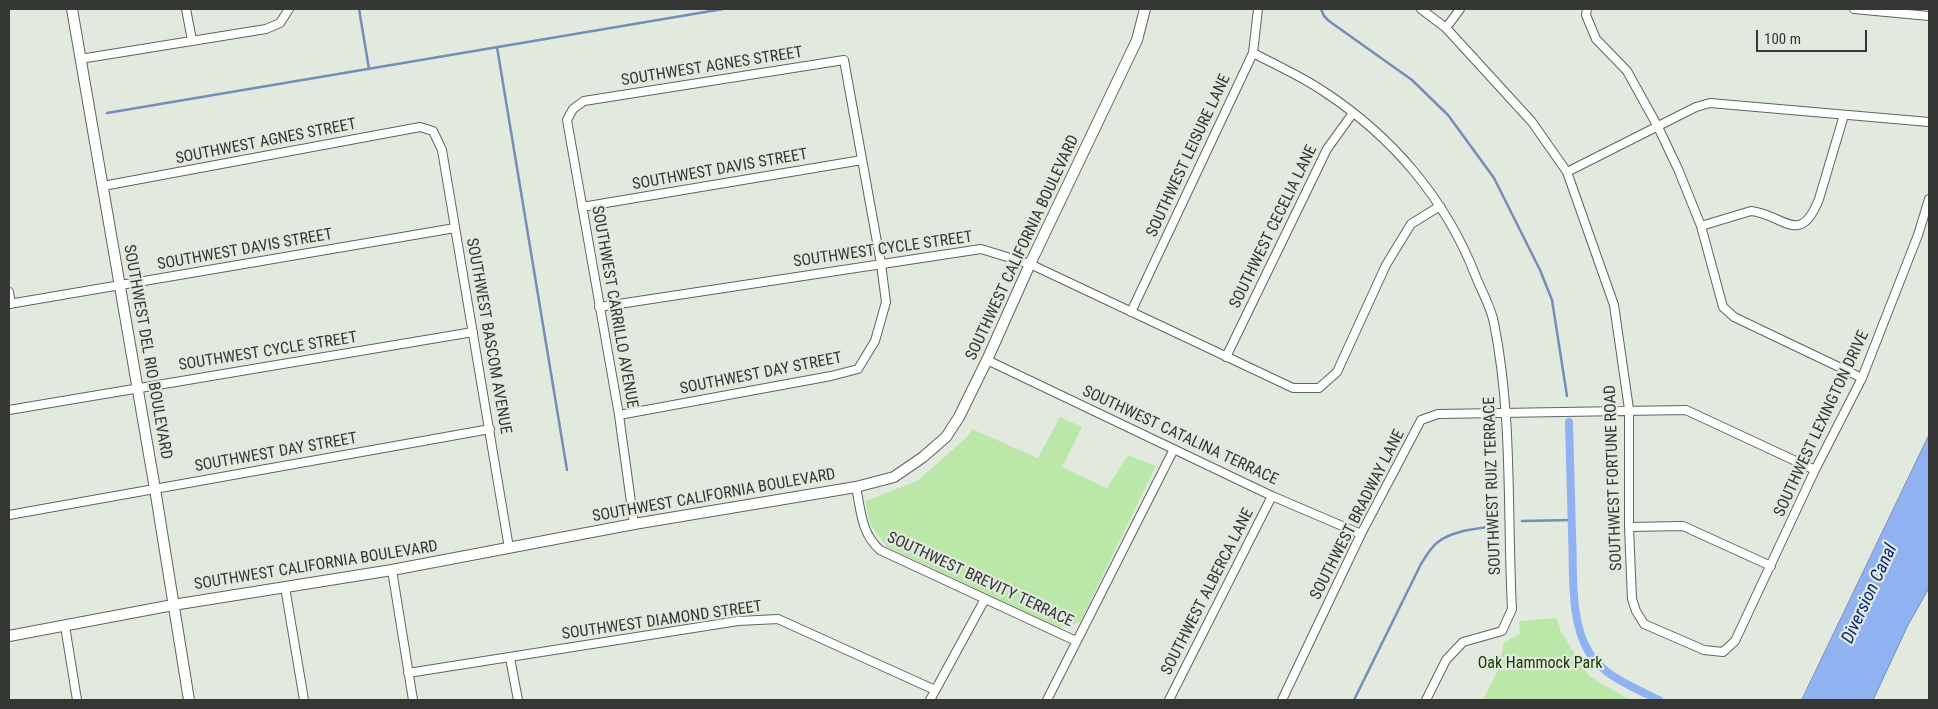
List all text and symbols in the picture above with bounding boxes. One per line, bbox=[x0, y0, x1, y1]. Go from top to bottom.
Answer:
scale bar bbox=[1758, 20, 1869, 52]
text: 100 m bbox=[1764, 30, 1801, 48]
street label: SOUTHWEST AGNES STREET bbox=[620, 43, 804, 91]
street label: SOUTHWEST LEISURE LANE bbox=[1143, 72, 1235, 240]
street label: SOUTHWEST AGNES STREET bbox=[174, 115, 358, 169]
street label: SOUTHWEST CALIFORNIA BOULEVARD bbox=[962, 132, 1084, 364]
street label: SOUTHWEST CECELIA LANE bbox=[1226, 142, 1322, 312]
street label: SOUTHWEST DAVIS STREET bbox=[631, 145, 809, 195]
street label: SOUTHWEST CARRILLO AVENUE bbox=[587, 204, 641, 410]
street label: SOUTHWEST DAVIS STREET bbox=[156, 225, 334, 275]
street label: SOUTHWEST CYCLE STREET bbox=[792, 228, 974, 272]
street label: SOUTHWEST BASCOM AVENUE bbox=[461, 237, 515, 435]
street label: SOUTHWEST DEL RIO BOULEVARD bbox=[119, 243, 175, 461]
street label: SOUTHWEST CYCLE STREET bbox=[177, 328, 359, 376]
street label: SOUTHWEST LEXINGTON DRIVE bbox=[1770, 328, 1874, 520]
street label: SOUTHWEST DAY STREET bbox=[678, 349, 844, 399]
street label: SOUTHWEST CATALINA TERRACE bbox=[1079, 382, 1281, 490]
street label: SOUTHWEST FORTUNE ROAD bbox=[1601, 385, 1627, 571]
street label: SOUTHWEST RUIZ TERRACE bbox=[1480, 396, 1506, 576]
street label: SOUTHWEST BRADWAY LANE bbox=[1307, 427, 1409, 603]
street label: SOUTHWEST DAY STREET bbox=[193, 429, 359, 477]
street label: SOUTHWEST CALIFORNIA BOULEVARD bbox=[591, 465, 837, 527]
street label: SOUTHWEST ALBERCA LANE bbox=[1158, 505, 1258, 679]
street label: SOUTHWEST BREVITY TERRACE bbox=[884, 528, 1076, 632]
street label: SOUTHWEST CALIFORNIA BOULEVARD bbox=[193, 537, 439, 595]
water label: Diversion Canal bbox=[1838, 541, 1902, 647]
street label: SOUTHWEST DIAMOND STREET bbox=[561, 597, 763, 645]
park label: Oak Hammock Park bbox=[1478, 654, 1602, 674]

